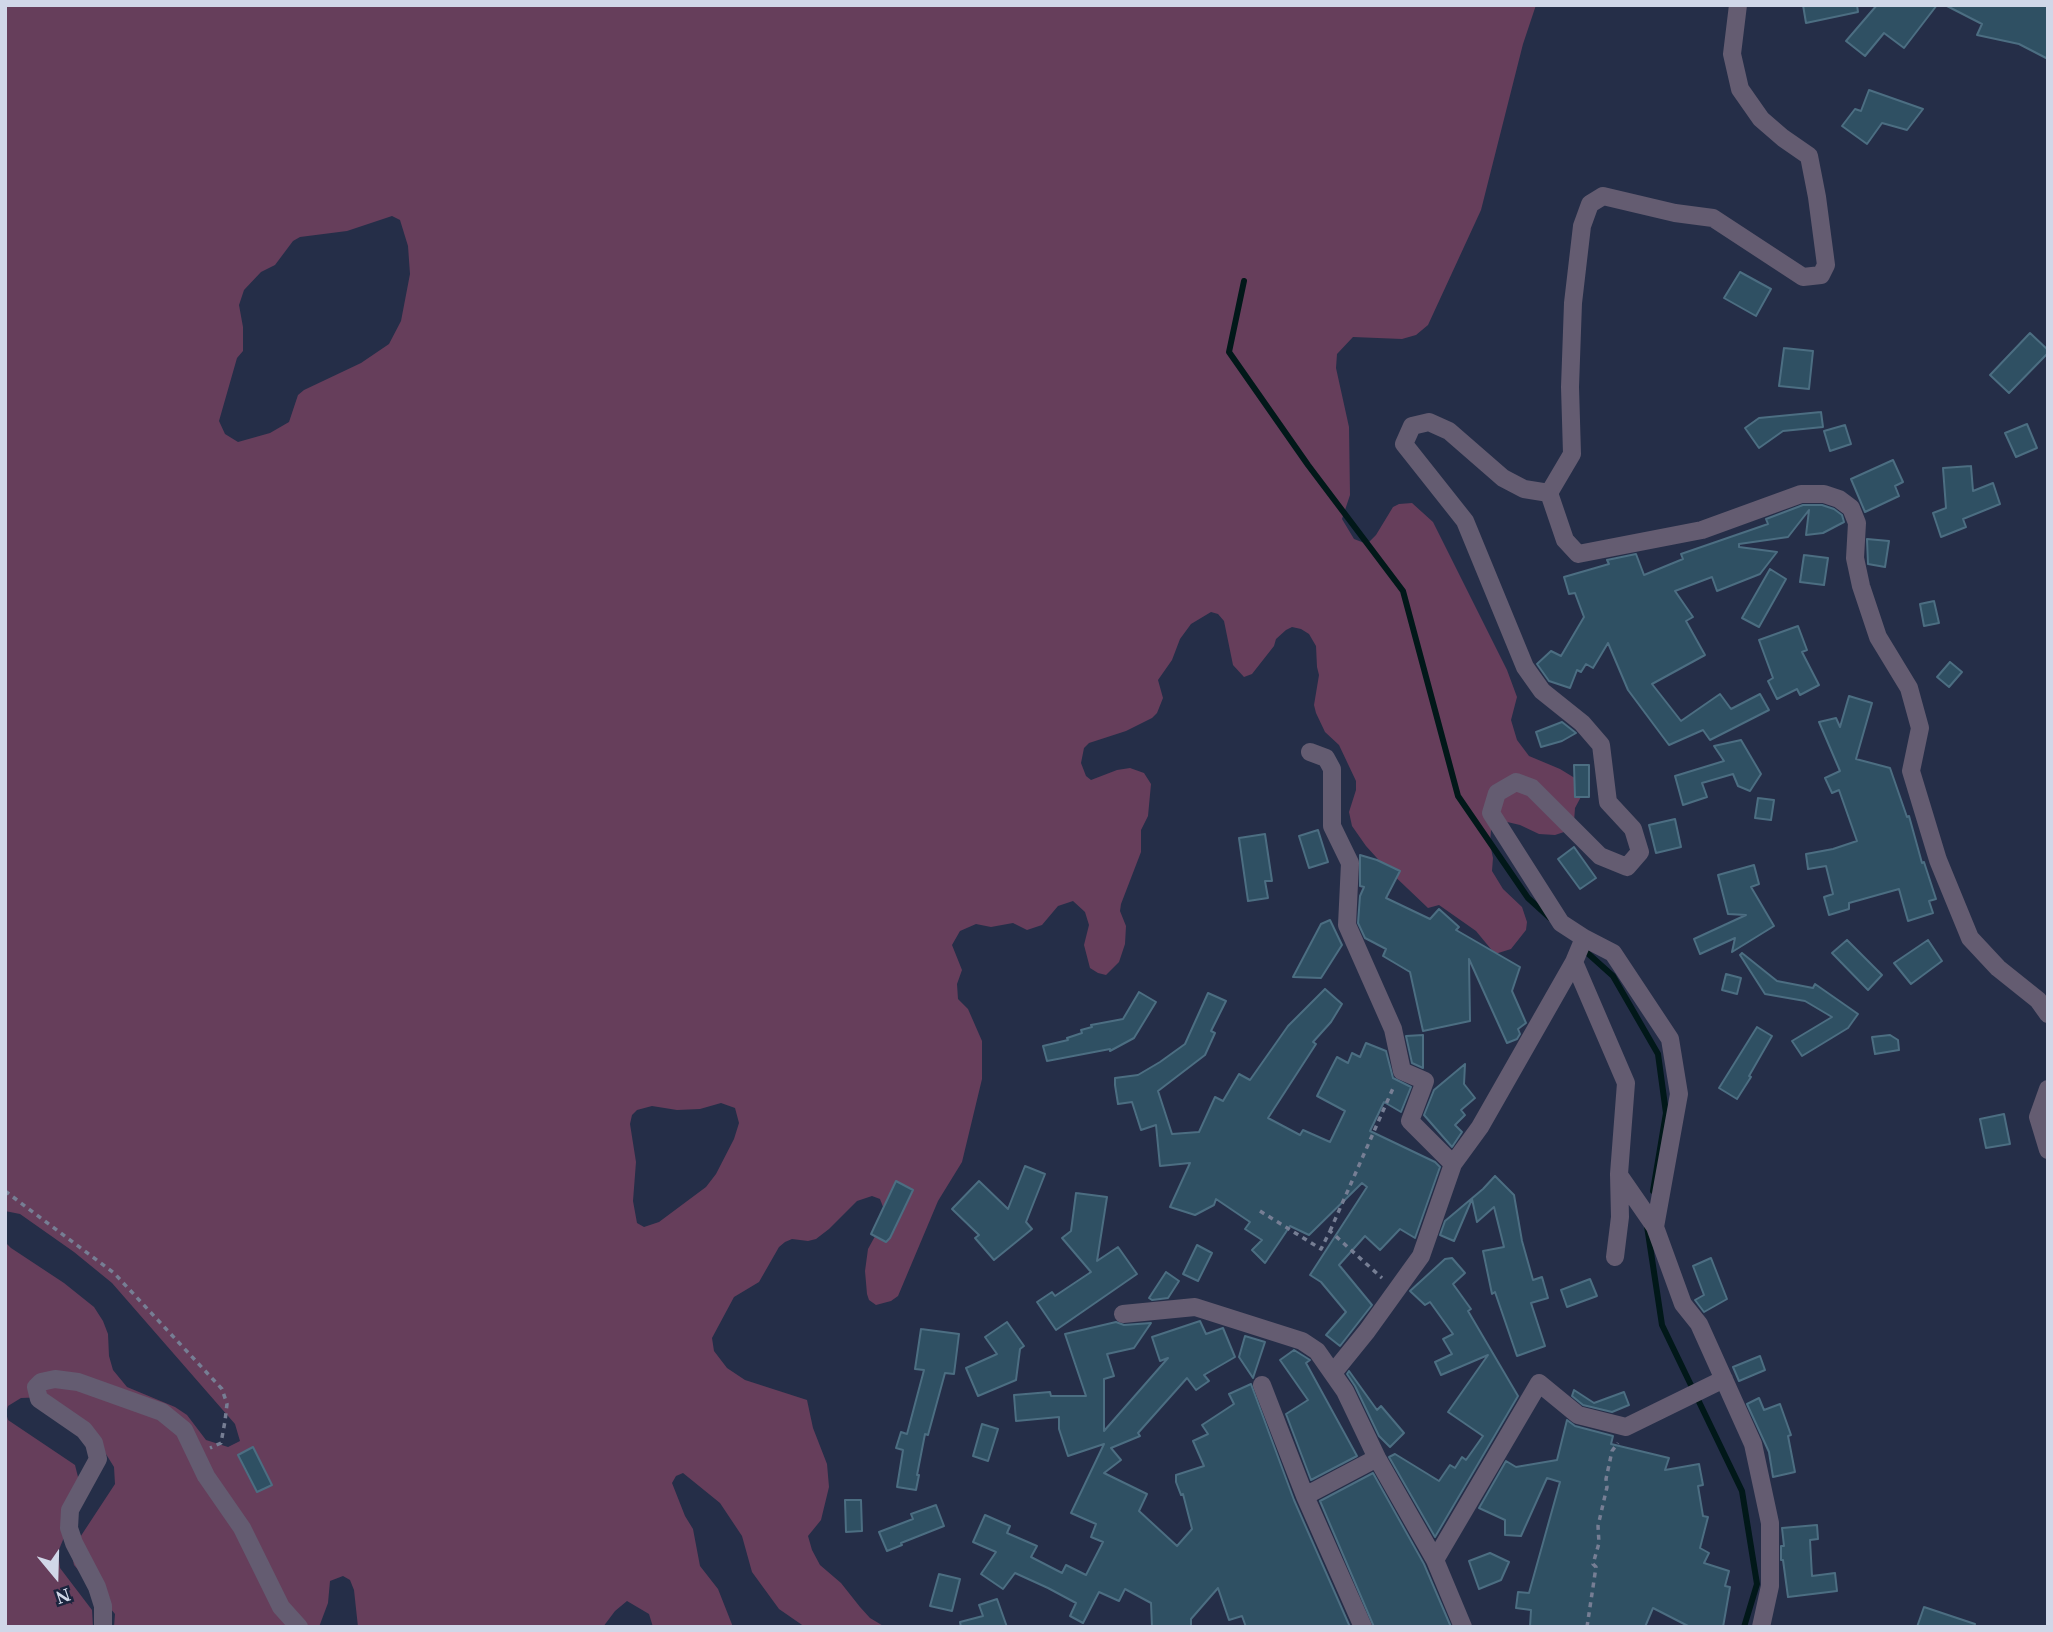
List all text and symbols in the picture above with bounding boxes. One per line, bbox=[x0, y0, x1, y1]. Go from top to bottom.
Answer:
north arrow bbox=[21, 1541, 91, 1611]
text: N bbox=[53, 1584, 73, 1608]

